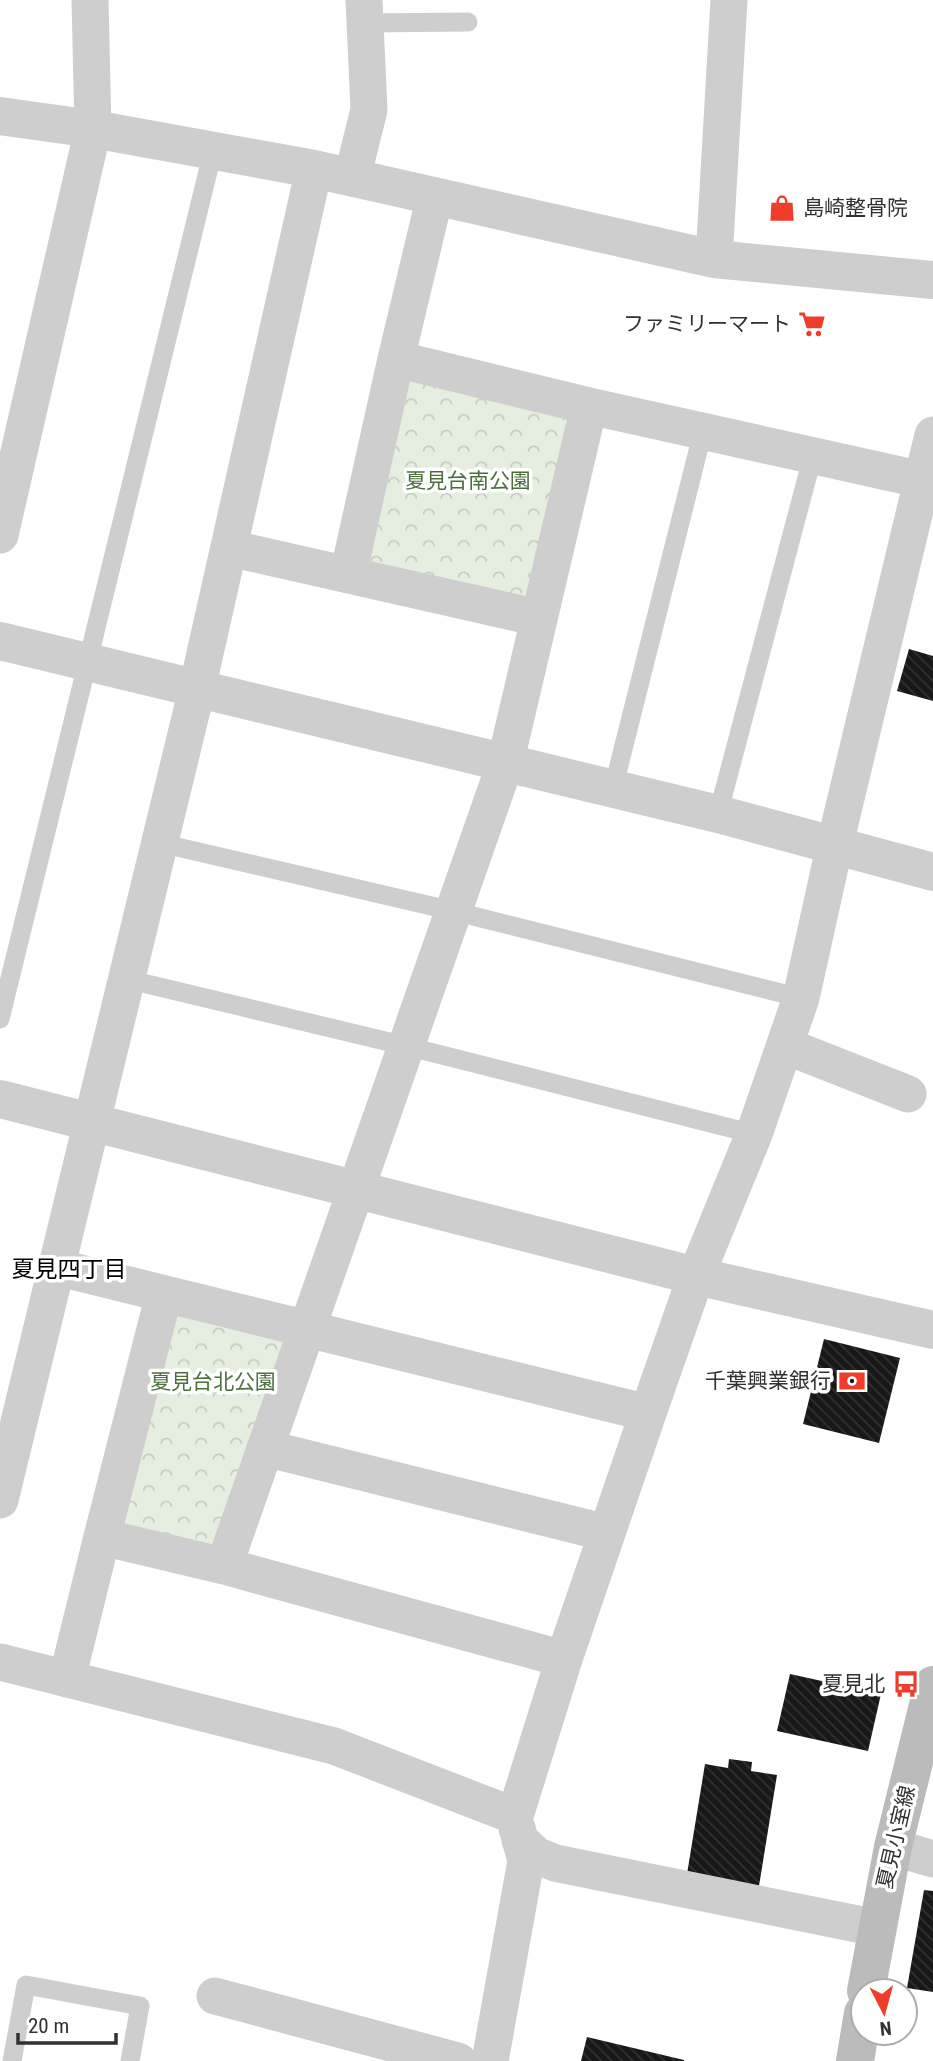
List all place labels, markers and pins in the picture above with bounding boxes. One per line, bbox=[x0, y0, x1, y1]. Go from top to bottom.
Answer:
shop icon: 島崎整骨院 bbox=[767, 193, 797, 223]
place label: 島崎整骨院 bbox=[803, 196, 908, 220]
supermarket icon: ファミリーマート bbox=[797, 309, 827, 339]
place label: ファミリーマート bbox=[623, 312, 791, 336]
bank icon: 千葉興業銀行 bbox=[837, 1366, 867, 1396]
place label: 千葉興業銀行 bbox=[705, 1369, 831, 1393]
bus stop icon: 夏見北 bbox=[891, 1669, 921, 1699]
place label: 夏見北 bbox=[822, 1672, 885, 1696]

